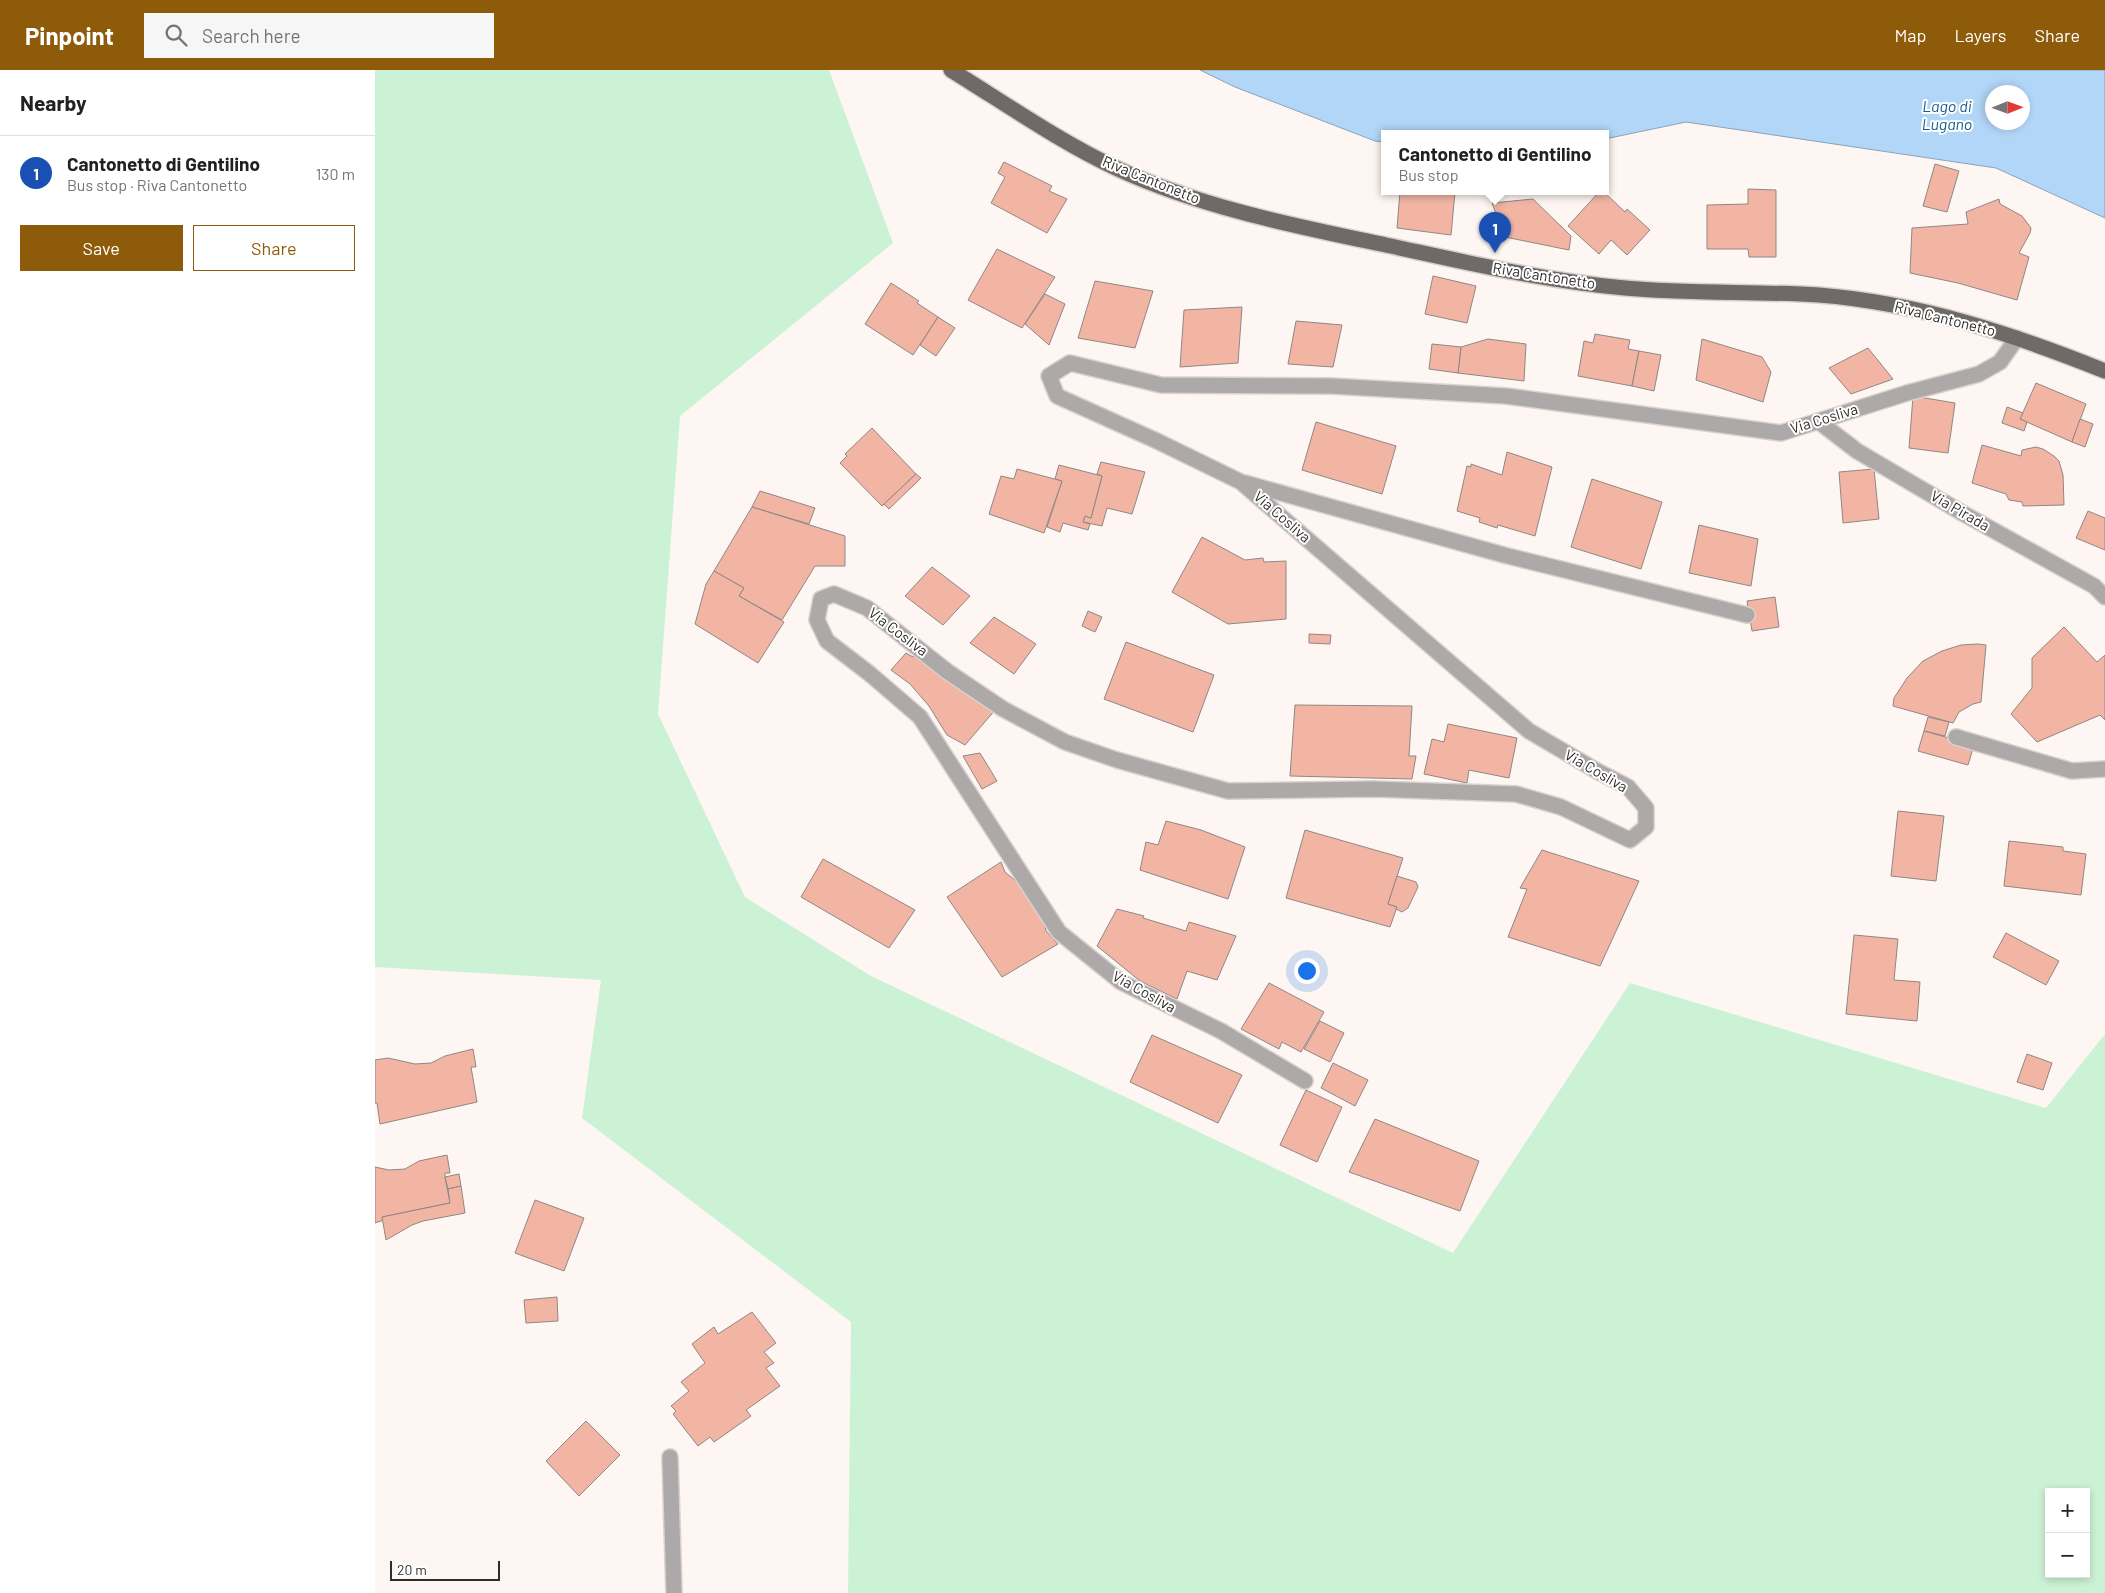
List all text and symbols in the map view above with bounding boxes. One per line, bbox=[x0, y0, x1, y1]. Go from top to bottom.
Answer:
search box bbox=[144, 13, 494, 58]
text: Pinpoint bbox=[25, 21, 114, 50]
icon: search bbox=[162, 21, 190, 49]
text: Search here bbox=[202, 24, 301, 47]
text: Map bbox=[1894, 24, 1926, 46]
text: Layers bbox=[1954, 24, 2007, 46]
text: Share bbox=[2035, 24, 2080, 46]
north arrow bbox=[1985, 85, 2030, 130]
text: Nearby bbox=[20, 90, 86, 115]
water label: Lago di Lugano bbox=[1922, 96, 1972, 133]
popup bbox=[1381, 130, 1609, 195]
text: Cantonetto di Gentilino bbox=[1398, 142, 1592, 165]
street label: Riva Cantonetto bbox=[1100, 151, 1203, 207]
text: Cantonetto di Gentilino bbox=[67, 152, 260, 175]
text: 1 bbox=[33, 164, 39, 183]
text: 130 m bbox=[316, 164, 355, 183]
text: Bus stop bbox=[1398, 165, 1459, 184]
text: Bus stop · Riva Cantonetto bbox=[67, 175, 247, 194]
pin: 1 bbox=[1479, 212, 1511, 253]
button: Save bbox=[20, 225, 183, 271]
button: Share bbox=[193, 225, 355, 271]
street label: Riva Cantonetto bbox=[1492, 258, 1597, 292]
street label: Riva Cantonetto bbox=[1893, 297, 1998, 339]
street label: Via Cosliva bbox=[1788, 399, 1860, 437]
street label: Via Pirada bbox=[1928, 486, 1993, 534]
street label: Via Cosliva bbox=[1250, 487, 1315, 546]
street label: Via Cosliva bbox=[865, 603, 932, 659]
street label: Via Cosliva bbox=[1562, 745, 1631, 795]
your location bbox=[1294, 958, 1320, 984]
street label: Via Cosliva bbox=[1110, 966, 1179, 1016]
map controls bbox=[2045, 1488, 2090, 1578]
button: + bbox=[2045, 1488, 2090, 1533]
button: − bbox=[2045, 1533, 2090, 1578]
scale bar bbox=[390, 1558, 500, 1581]
text: 20 m bbox=[397, 1561, 427, 1578]

